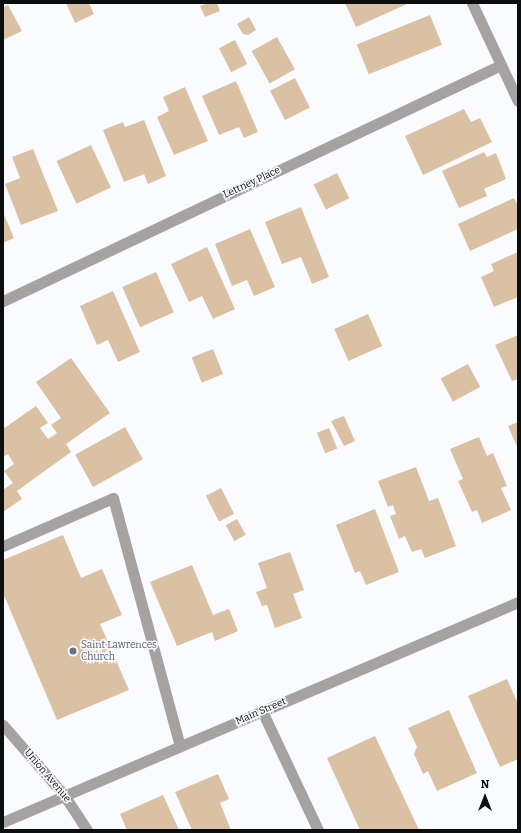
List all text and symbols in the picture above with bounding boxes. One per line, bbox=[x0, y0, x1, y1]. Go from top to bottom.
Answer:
street label: Lettney Place bbox=[222, 165, 282, 201]
place label: Saint Lawrences Church bbox=[81, 639, 157, 662]
marker: Saint Lawrences Church bbox=[68, 646, 78, 656]
street label: Main Street bbox=[234, 696, 288, 728]
street label: Union Avenue bbox=[21, 747, 73, 805]
north arrow bbox=[465, 777, 505, 817]
text: N bbox=[481, 778, 489, 791]

